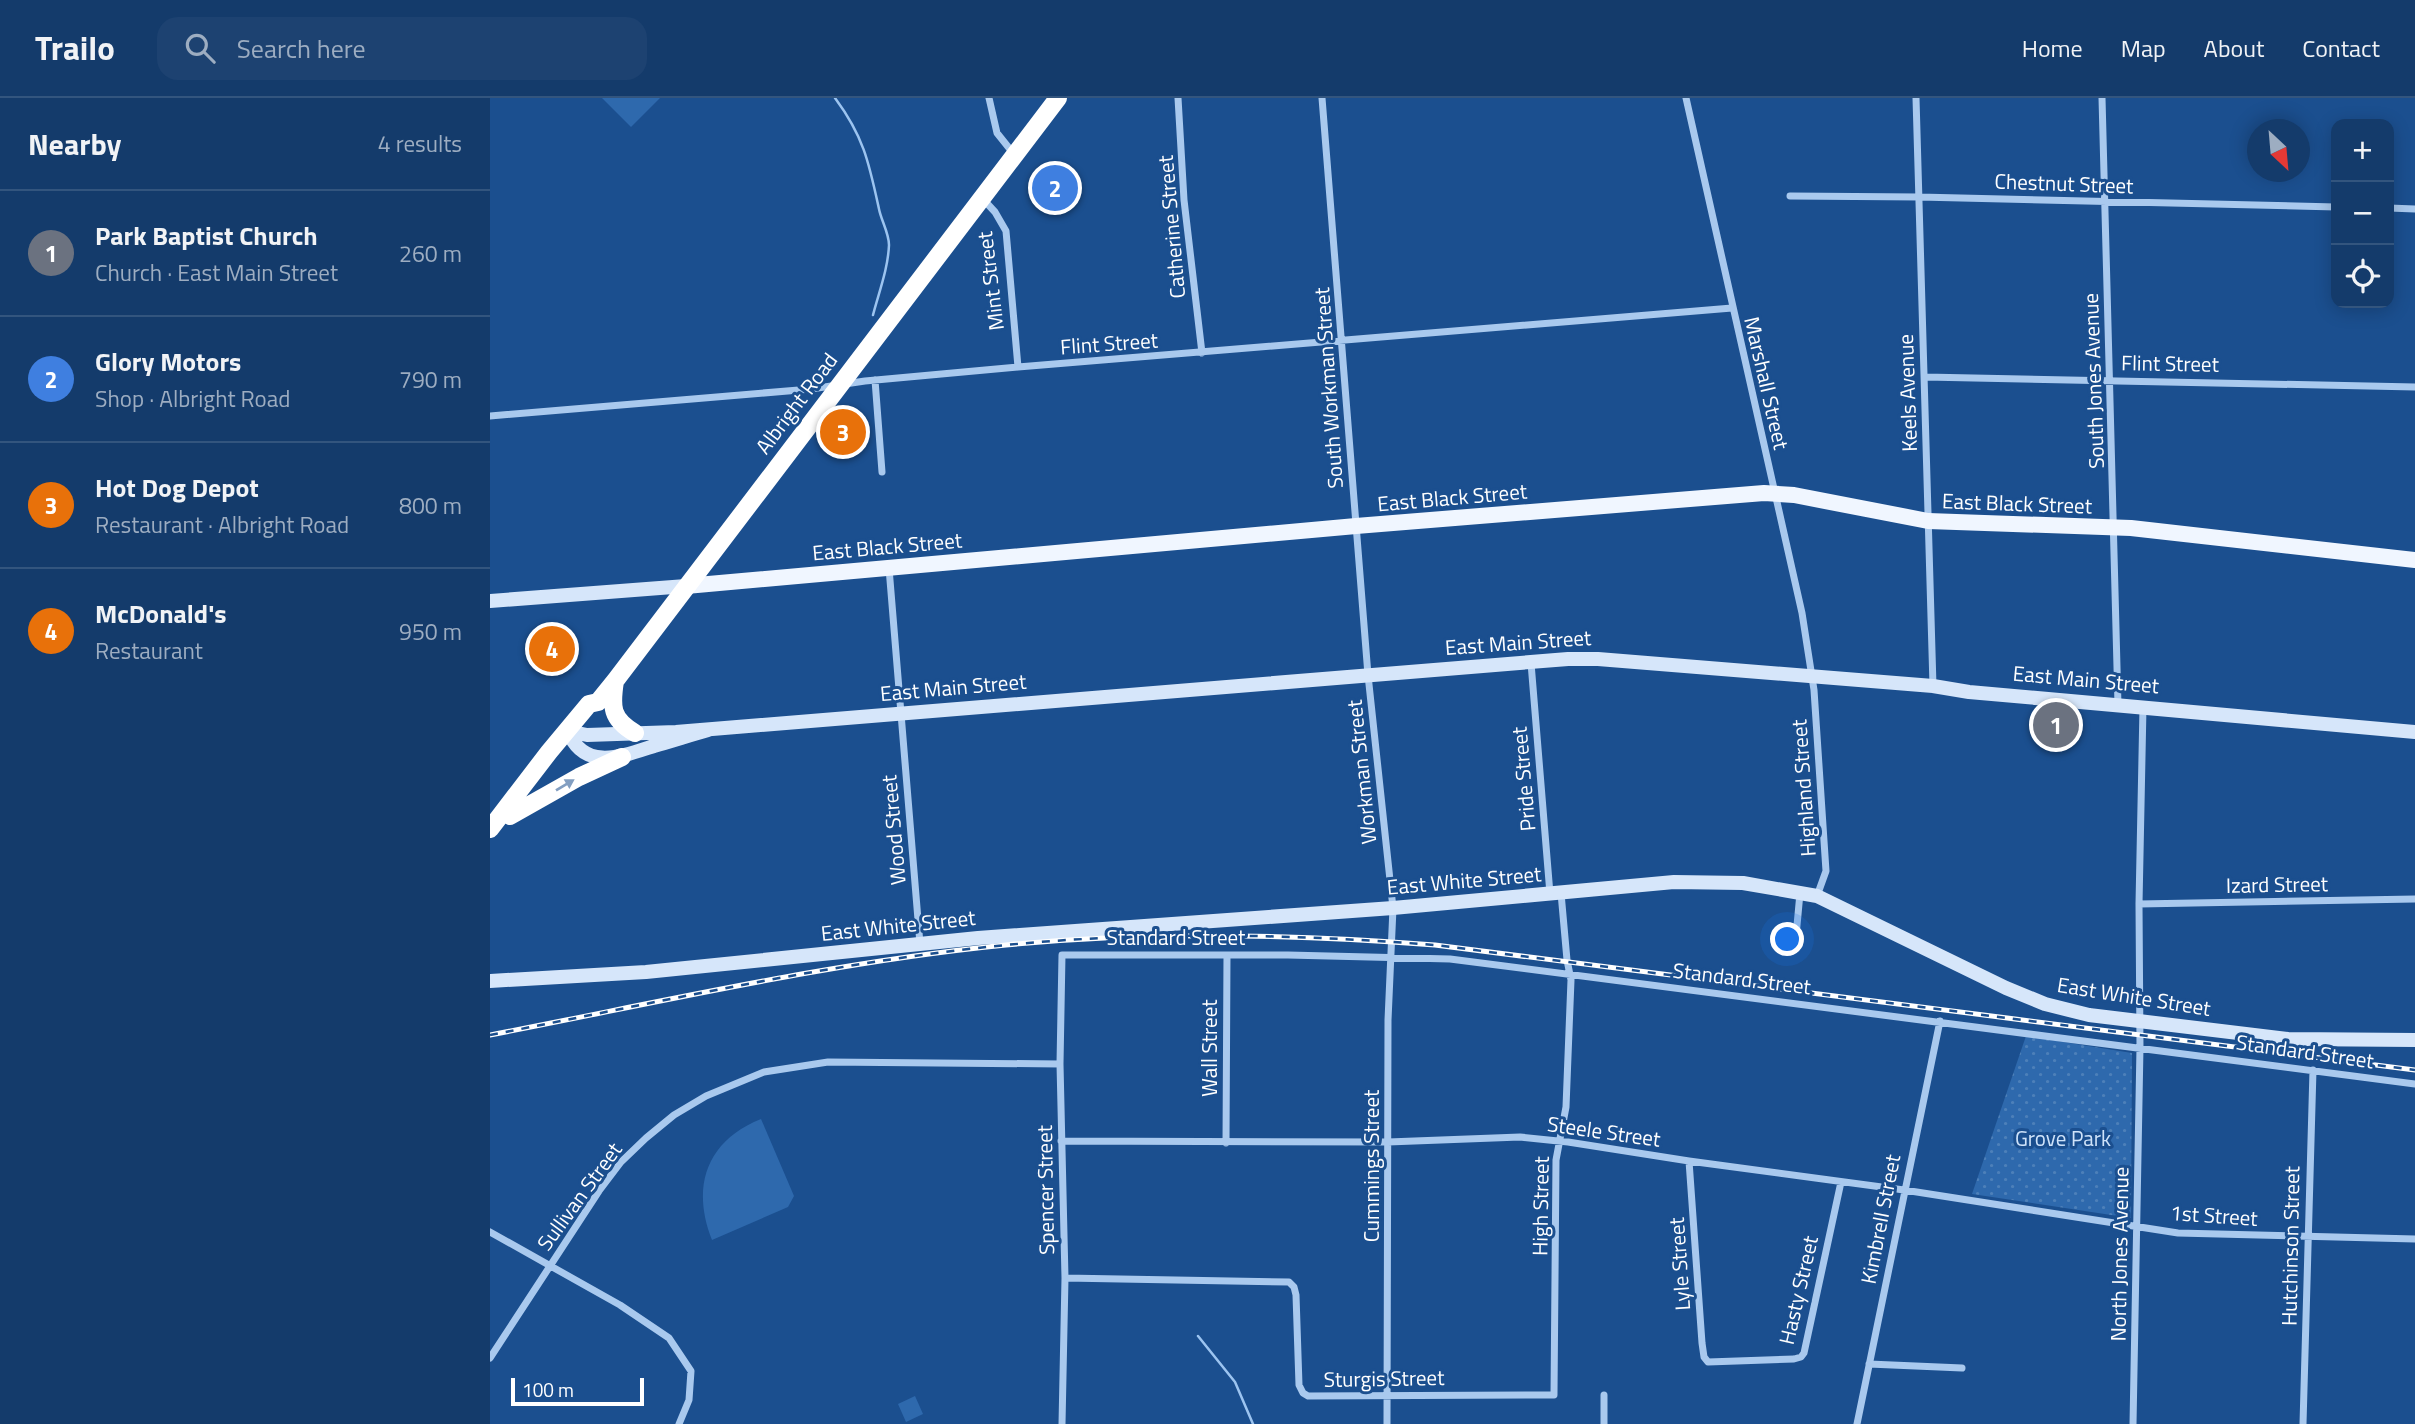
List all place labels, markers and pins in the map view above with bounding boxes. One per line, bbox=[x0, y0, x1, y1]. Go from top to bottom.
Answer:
pin: 2 bbox=[1032, 162, 1078, 214]
pin: 3 bbox=[820, 406, 866, 458]
pin: 4 bbox=[529, 623, 575, 675]
pin: 1 bbox=[2033, 699, 2079, 751]

